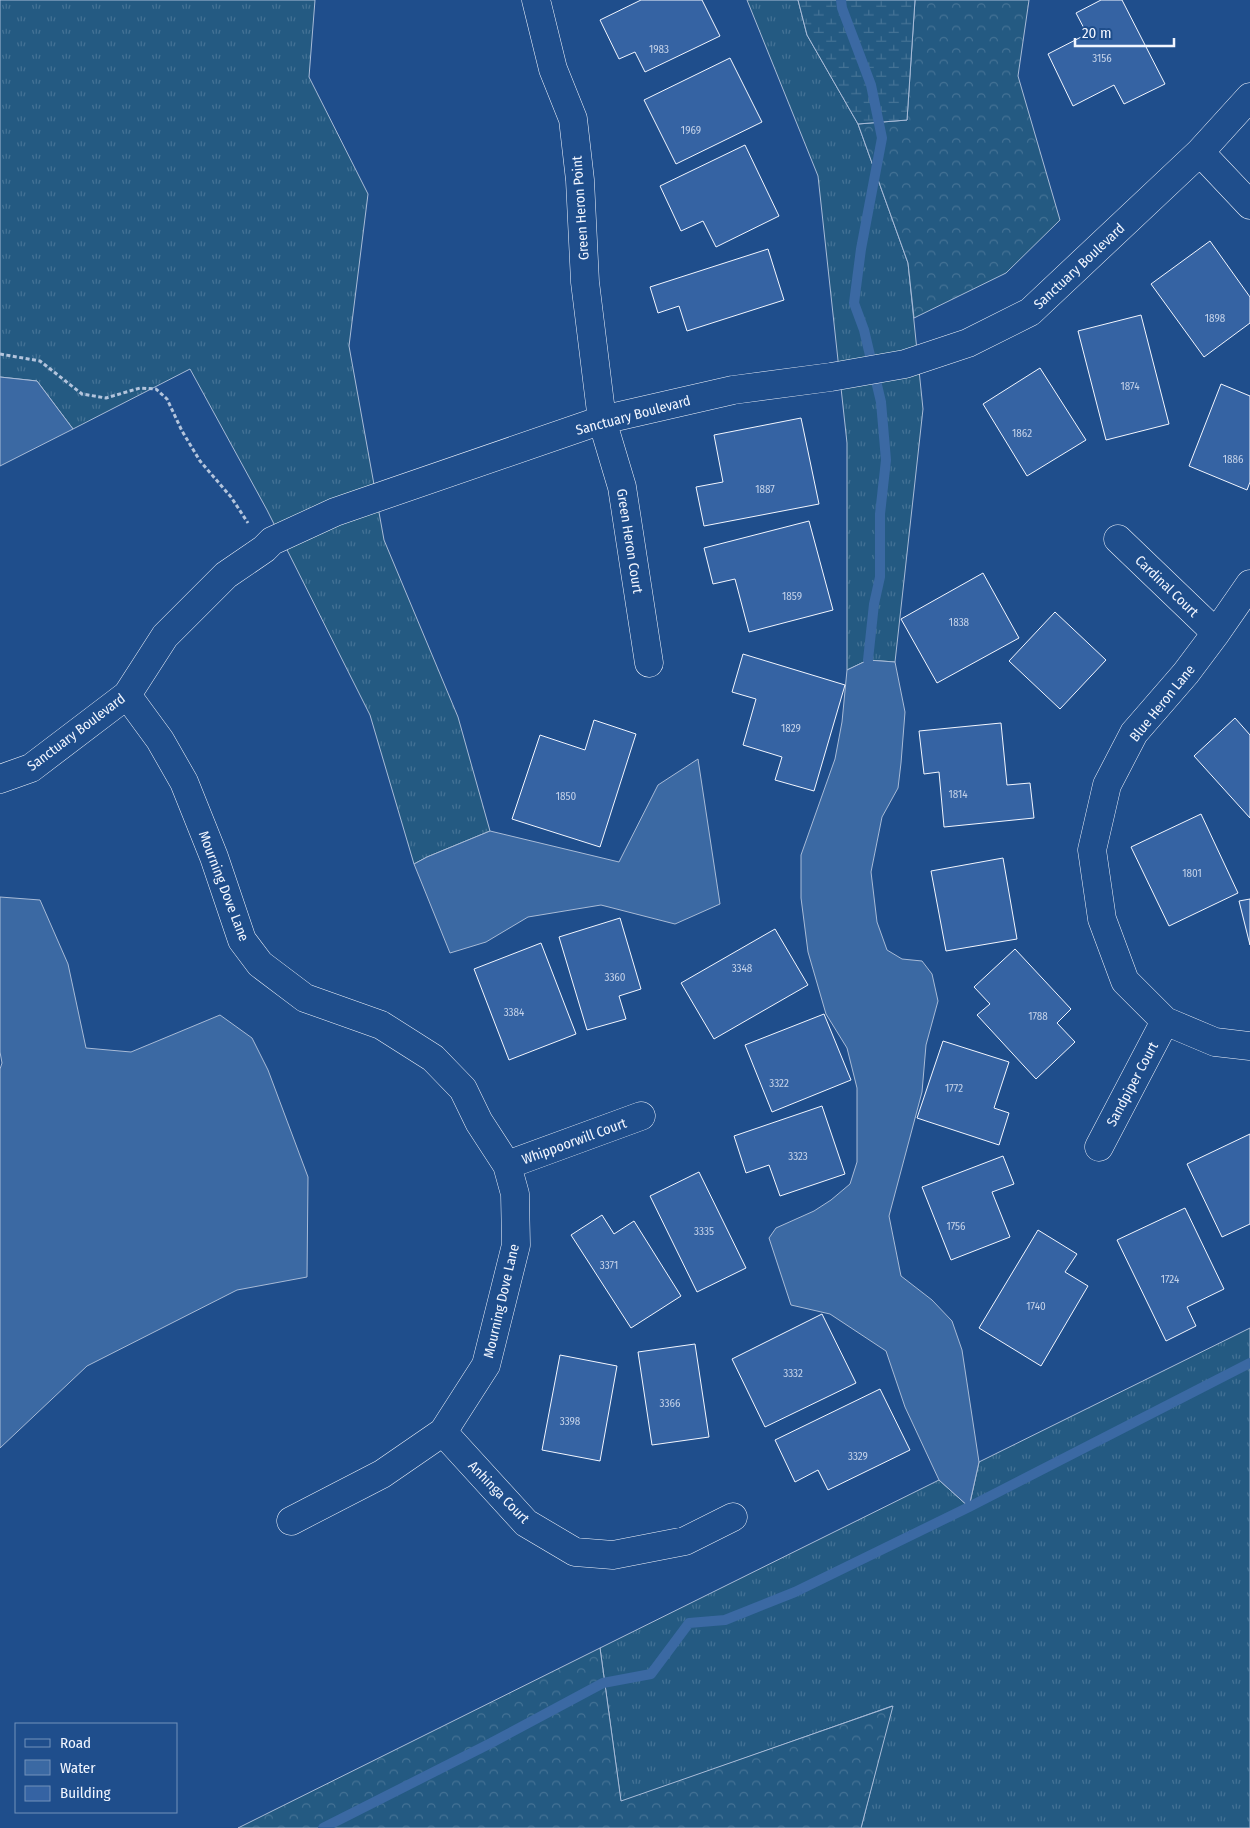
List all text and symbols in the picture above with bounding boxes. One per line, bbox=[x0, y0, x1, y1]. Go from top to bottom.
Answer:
scale bar bbox=[1075, 15, 1174, 47]
text: 20 m bbox=[1082, 24, 1112, 42]
house number: 1983 bbox=[649, 43, 669, 56]
house number: 3156 bbox=[1092, 52, 1112, 65]
house number: 1969 bbox=[681, 124, 701, 137]
street label: Green Heron Point bbox=[568, 155, 593, 261]
street label: Sanctuary Boulevard bbox=[1030, 220, 1128, 313]
house number: 1898 bbox=[1205, 312, 1226, 325]
house number: 1874 bbox=[1120, 380, 1140, 393]
street label: Sanctuary Boulevard bbox=[574, 392, 692, 439]
house number: 1862 bbox=[1012, 427, 1032, 440]
house number: 1886 bbox=[1223, 453, 1244, 466]
house number: 1887 bbox=[755, 483, 775, 496]
street label: Green Heron Court bbox=[613, 487, 646, 595]
street label: Cardinal Court bbox=[1131, 552, 1202, 621]
house number: 1859 bbox=[782, 590, 802, 603]
house number: 1838 bbox=[949, 616, 970, 629]
street label: Blue Heron Lane bbox=[1126, 661, 1199, 745]
street label: Sanctuary Boulevard bbox=[24, 690, 129, 775]
house number: 1829 bbox=[781, 722, 801, 735]
house number: 1814 bbox=[948, 788, 968, 801]
house number: 1850 bbox=[556, 790, 577, 803]
street label: Mourning Dove Lane bbox=[195, 829, 252, 944]
house number: 1801 bbox=[1182, 867, 1202, 880]
house number: 3348 bbox=[732, 962, 753, 975]
house number: 3360 bbox=[604, 971, 626, 984]
house number: 3384 bbox=[504, 1006, 525, 1019]
house number: 1788 bbox=[1028, 1010, 1048, 1023]
street label: Sandpiper Court bbox=[1103, 1039, 1162, 1129]
house number: 3322 bbox=[769, 1077, 789, 1090]
house number: 1772 bbox=[945, 1082, 963, 1095]
street label: Whippoorwill Court bbox=[519, 1114, 629, 1168]
house number: 3323 bbox=[788, 1150, 808, 1163]
house number: 1756 bbox=[946, 1220, 966, 1233]
house number: 3335 bbox=[694, 1225, 714, 1238]
street label: Mourning Dove Lane bbox=[480, 1242, 523, 1360]
house number: 3371 bbox=[600, 1259, 618, 1272]
house number: 1724 bbox=[1161, 1273, 1180, 1286]
house number: 1740 bbox=[1026, 1300, 1046, 1313]
house number: 3332 bbox=[783, 1367, 803, 1380]
house number: 3366 bbox=[660, 1397, 681, 1410]
house number: 3398 bbox=[560, 1415, 581, 1428]
house number: 3329 bbox=[848, 1450, 868, 1463]
street label: Anhinga Court bbox=[465, 1457, 533, 1527]
legend bbox=[15, 1723, 178, 1813]
text: Road bbox=[60, 1734, 91, 1752]
text: Water bbox=[60, 1759, 96, 1777]
text: Building bbox=[60, 1784, 111, 1802]

